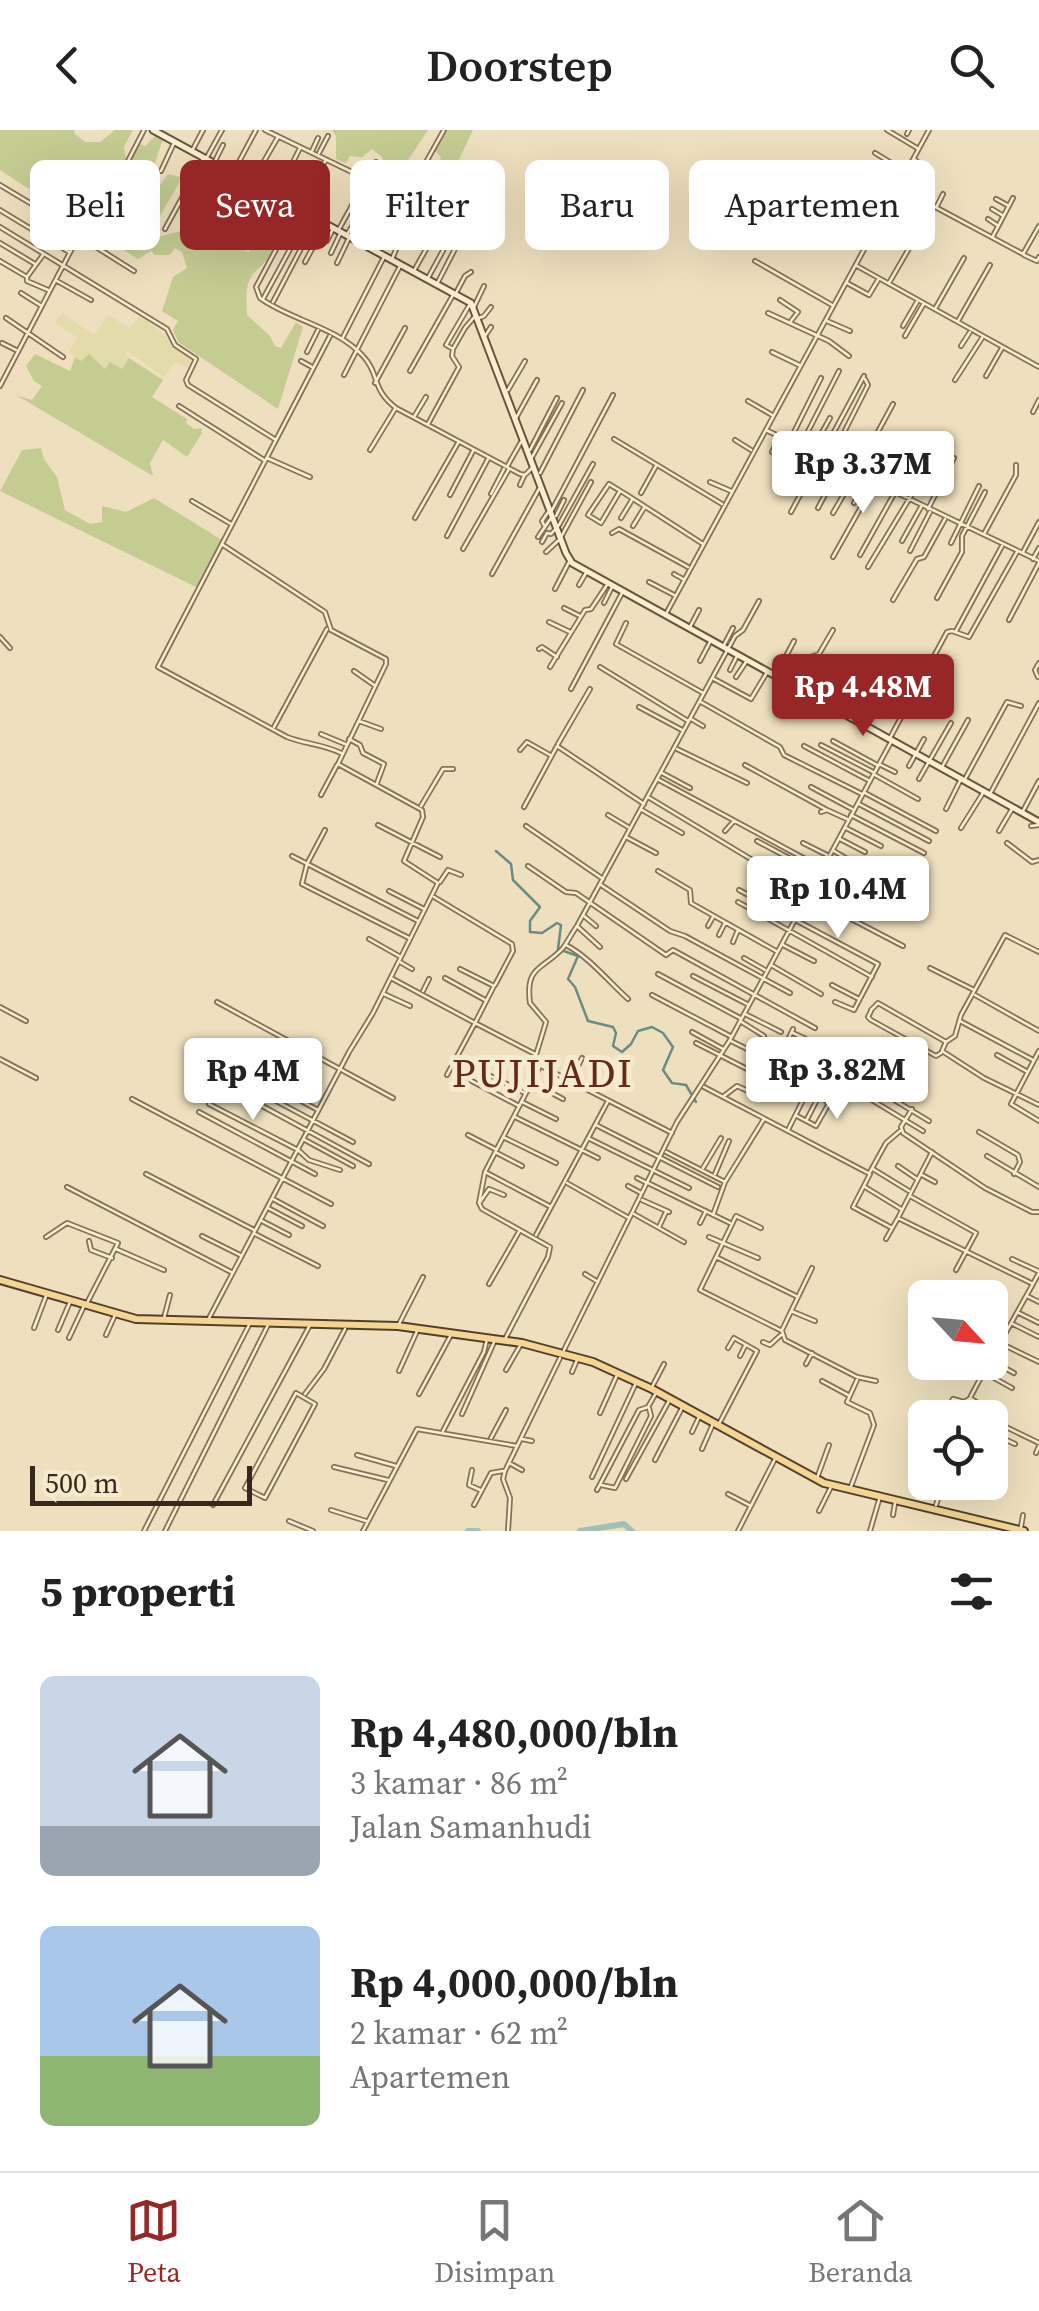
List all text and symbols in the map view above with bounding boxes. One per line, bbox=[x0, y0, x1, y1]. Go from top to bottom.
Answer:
text: Doorstep bbox=[426, 34, 613, 96]
icon: back bbox=[40, 38, 95, 93]
icon: search bbox=[944, 38, 999, 93]
chip: Beli bbox=[30, 160, 160, 250]
chip: Sewa bbox=[180, 160, 330, 250]
chip: Filter bbox=[350, 160, 505, 250]
chip: Baru bbox=[525, 160, 669, 250]
chip: Apartemen bbox=[689, 160, 935, 250]
pin: Rp 3.37M bbox=[760, 431, 966, 516]
text: Rp 3.37M bbox=[794, 441, 932, 485]
pin: Rp 4.48M bbox=[760, 654, 966, 739]
text: Rp 4.48M bbox=[794, 664, 932, 708]
pin: Rp 10.4M bbox=[735, 856, 941, 941]
text: Rp 10.4M bbox=[769, 866, 907, 910]
pin: Rp 3.82M bbox=[734, 1037, 940, 1122]
pin: Rp 4M bbox=[183, 1038, 323, 1123]
district label: PUJIJADI bbox=[452, 1046, 634, 1100]
text: Rp 3.82M bbox=[768, 1047, 906, 1091]
text: Rp 4M bbox=[206, 1048, 300, 1092]
north arrow bbox=[908, 1280, 1008, 1380]
map controls bbox=[908, 1280, 1008, 1500]
button: locate bbox=[908, 1400, 1008, 1500]
scale bar bbox=[30, 1461, 252, 1506]
text: 500 m bbox=[45, 1464, 119, 1502]
text: 5 properti bbox=[40, 1562, 235, 1620]
icon: filters bbox=[944, 1564, 999, 1619]
text: Rp 4,480,000/bln bbox=[350, 1703, 678, 1761]
icon: home bbox=[120, 1716, 240, 1836]
text: 3 kamar · 86 m² bbox=[350, 1761, 568, 1805]
text: Jalan Samanhudi bbox=[350, 1805, 592, 1849]
text: Rp 4,000,000/bln bbox=[350, 1953, 678, 2011]
icon: home bbox=[120, 1966, 240, 2086]
text: 2 kamar · 62 m² bbox=[350, 2011, 568, 2055]
text: Apartemen bbox=[350, 2055, 510, 2099]
tab: Peta bbox=[126, 2193, 181, 2291]
tab: Disimpan bbox=[434, 2193, 555, 2291]
tab: Beranda bbox=[808, 2193, 913, 2291]

